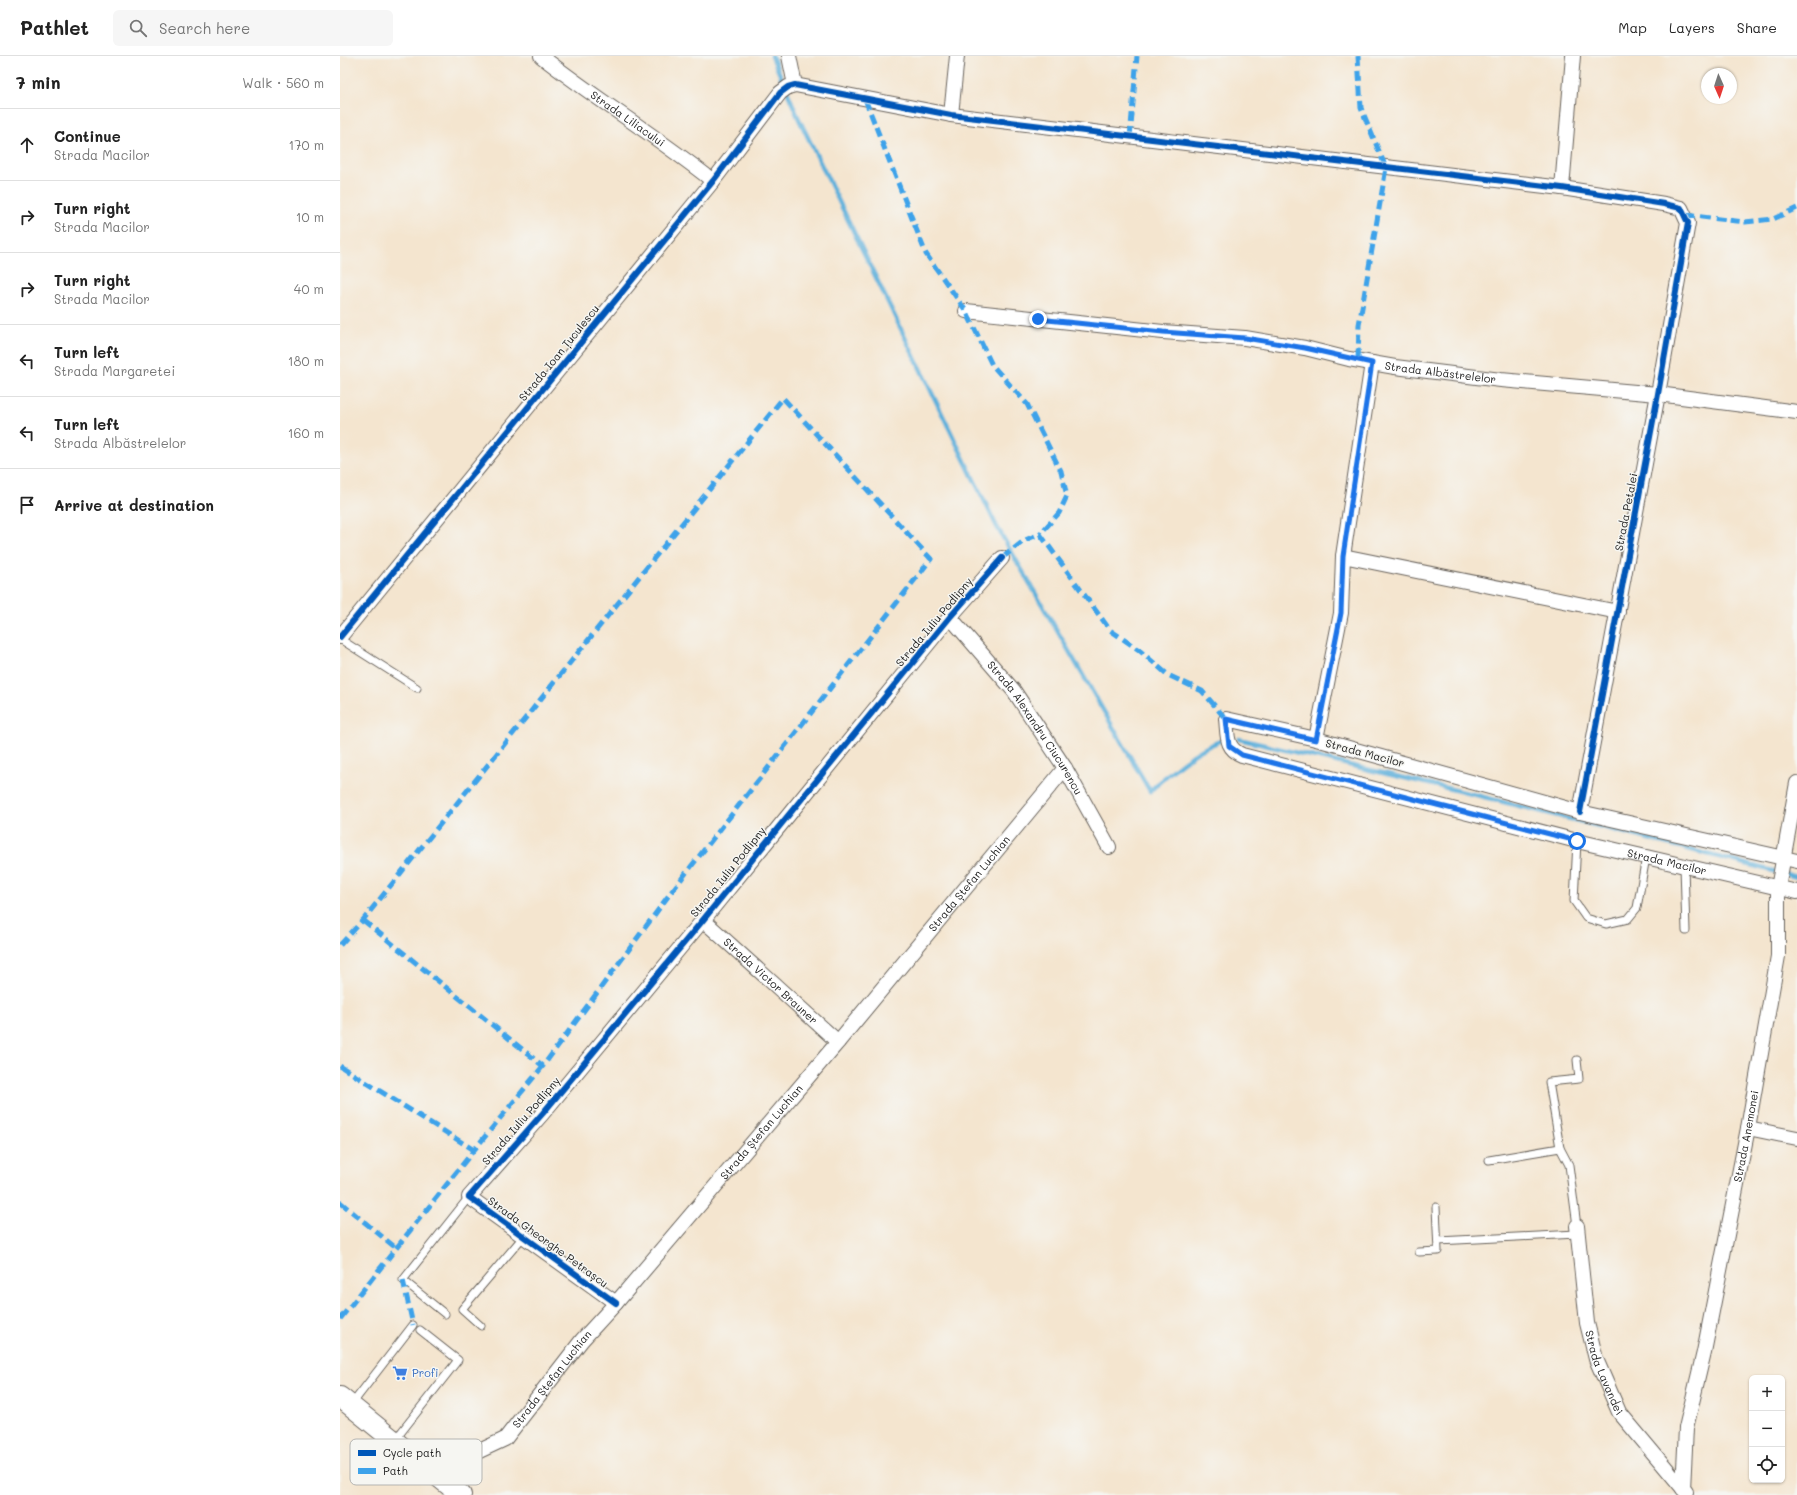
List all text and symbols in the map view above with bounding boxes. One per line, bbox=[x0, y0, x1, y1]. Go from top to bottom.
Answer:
search box bbox=[113, 10, 393, 46]
text: Pathlet bbox=[20, 15, 89, 40]
icon: search bbox=[127, 17, 149, 39]
text: Search here bbox=[159, 18, 250, 38]
text: Map bbox=[1618, 18, 1647, 37]
text: Layers bbox=[1669, 18, 1715, 37]
text: Share bbox=[1737, 18, 1777, 37]
north arrow bbox=[1701, 68, 1737, 104]
text: 7 min bbox=[16, 71, 61, 93]
text: Walk · 560 m bbox=[242, 74, 324, 91]
street label: Strada Liliacului bbox=[588, 87, 668, 150]
text: Continue bbox=[54, 126, 121, 146]
icon: ahead bbox=[16, 134, 38, 156]
text: 170 m bbox=[288, 136, 324, 153]
text: Strada Macilor bbox=[54, 146, 150, 163]
text: Turn right bbox=[54, 198, 131, 218]
icon: right bbox=[16, 206, 38, 228]
text: 10 m bbox=[296, 208, 324, 225]
text: Strada Macilor bbox=[54, 218, 150, 235]
text: Turn right bbox=[54, 270, 131, 290]
icon: right bbox=[16, 278, 38, 300]
text: 40 m bbox=[294, 280, 324, 297]
text: Strada Macilor bbox=[54, 290, 150, 307]
street label: Strada Ioan Țuculescu bbox=[515, 301, 602, 404]
route end bbox=[1029, 310, 1047, 328]
text: Turn left bbox=[54, 342, 119, 362]
icon: left bbox=[16, 350, 38, 372]
text: 180 m bbox=[288, 352, 324, 369]
street label: Strada Albăstrelelor bbox=[1384, 357, 1497, 386]
text: Strada Margaretei bbox=[54, 362, 175, 379]
text: Turn left bbox=[54, 414, 119, 434]
icon: left bbox=[16, 422, 38, 444]
text: 160 m bbox=[288, 424, 324, 441]
text: Strada Albăstrelelor bbox=[54, 434, 186, 451]
street label: Strada Petalei bbox=[1611, 472, 1640, 552]
icon: arrive bbox=[16, 494, 38, 516]
text: Arrive at destination bbox=[54, 495, 214, 515]
street label: Strada Iuliu Podlipny bbox=[892, 574, 976, 669]
street label: Strada Alexandru Ciucurencu bbox=[984, 657, 1086, 797]
street label: Strada Macilor bbox=[1324, 735, 1406, 770]
street label: Strada Iuliu Podlipny bbox=[686, 823, 769, 920]
street label: Strada Ștefan Luchian bbox=[925, 832, 1013, 934]
route start bbox=[1568, 832, 1586, 850]
street label: Strada Macilor bbox=[1626, 845, 1708, 878]
street label: Strada Victor Brauner bbox=[721, 934, 821, 1027]
street label: Strada Iuliu Podlipny bbox=[478, 1073, 563, 1168]
street label: Strada Ștefan Luchian bbox=[716, 1081, 806, 1182]
street label: Strada Anemonei bbox=[1730, 1089, 1761, 1183]
street label: Strada Gheorghe Petrașcu bbox=[485, 1193, 612, 1290]
street label: Strada Ștefan Luchian bbox=[508, 1327, 594, 1431]
street label: Strada Lavandei bbox=[1582, 1329, 1627, 1418]
supermarket icon: Profi bbox=[391, 1364, 409, 1382]
place label: Profi bbox=[412, 1365, 438, 1380]
map controls bbox=[1749, 1375, 1785, 1483]
button: + bbox=[1749, 1375, 1785, 1411]
button: − bbox=[1749, 1411, 1785, 1447]
legend bbox=[350, 1439, 482, 1485]
text: Cycle path bbox=[383, 1445, 441, 1460]
button: locate bbox=[1749, 1447, 1785, 1483]
text: Path bbox=[383, 1463, 408, 1478]

